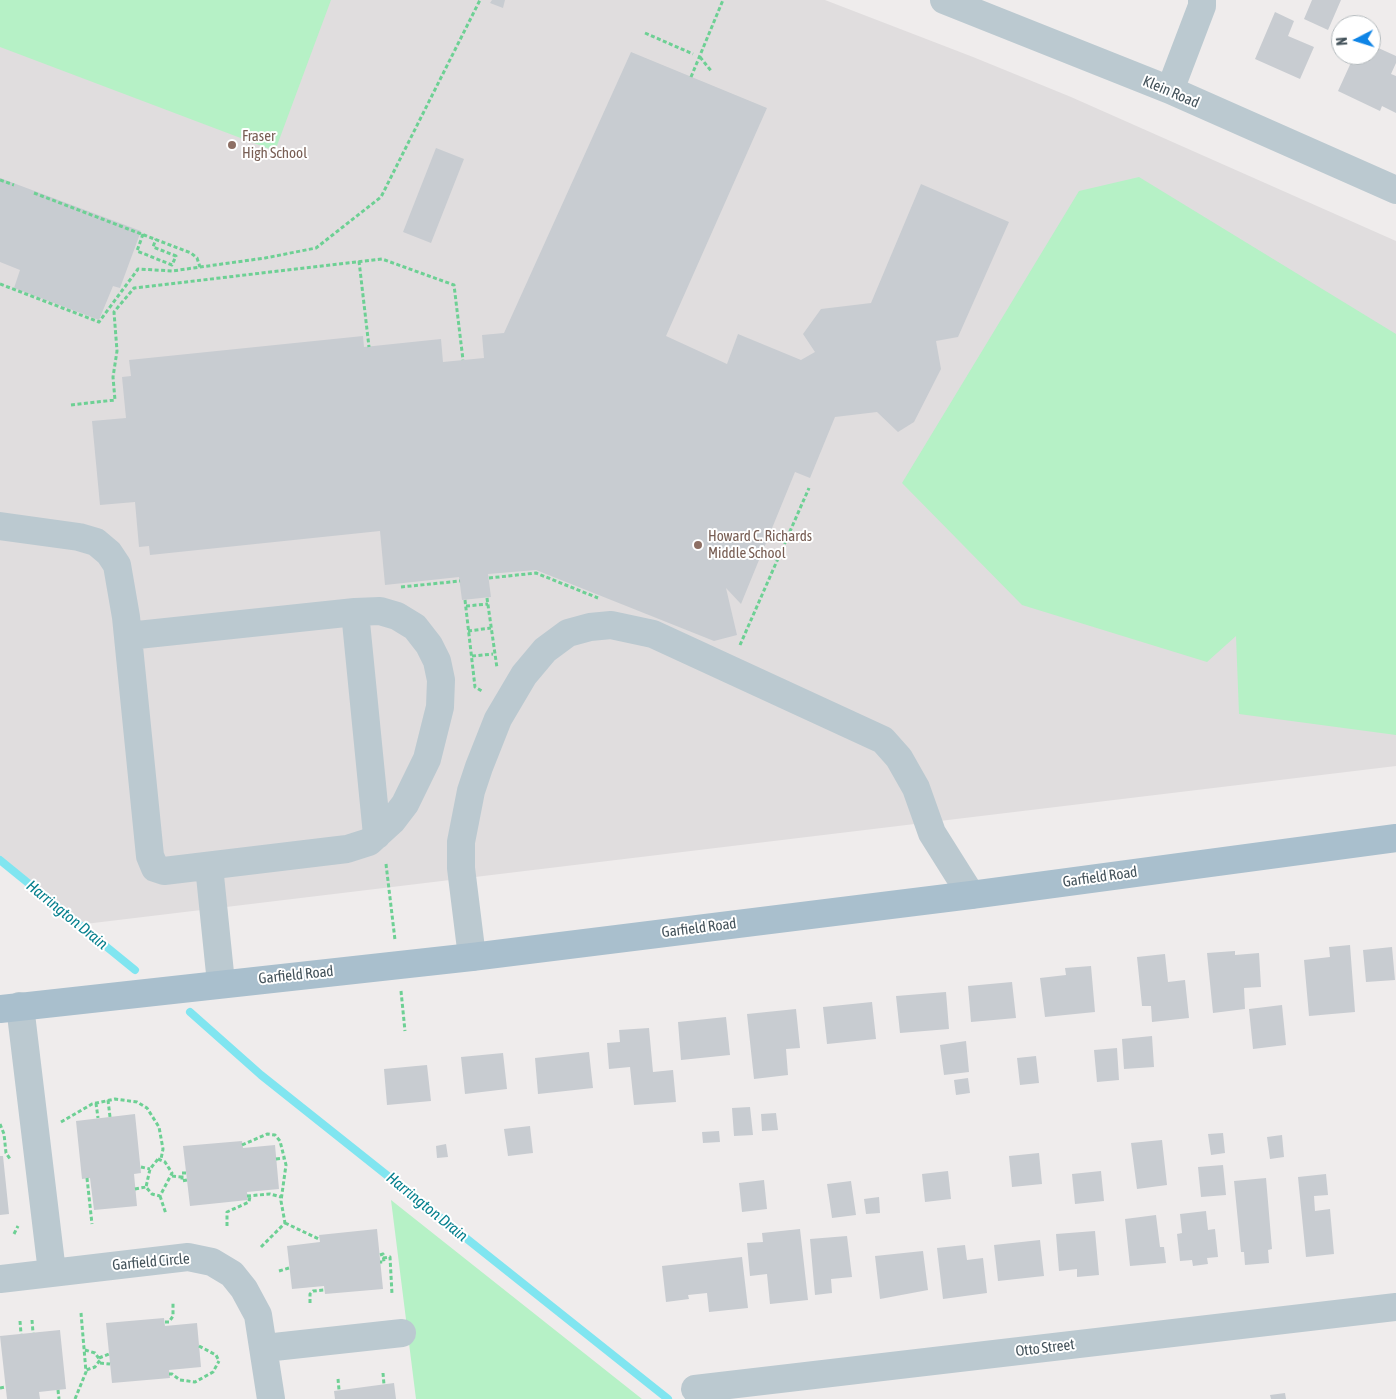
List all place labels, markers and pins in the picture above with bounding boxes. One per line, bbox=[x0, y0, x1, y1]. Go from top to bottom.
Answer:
place label: Fraser High School bbox=[242, 127, 307, 162]
marker: Fraser High School bbox=[226, 139, 238, 151]
place label: Howard C. Richards Middle School bbox=[708, 527, 812, 562]
marker: Howard C. Richards Middle School bbox=[692, 539, 704, 551]

